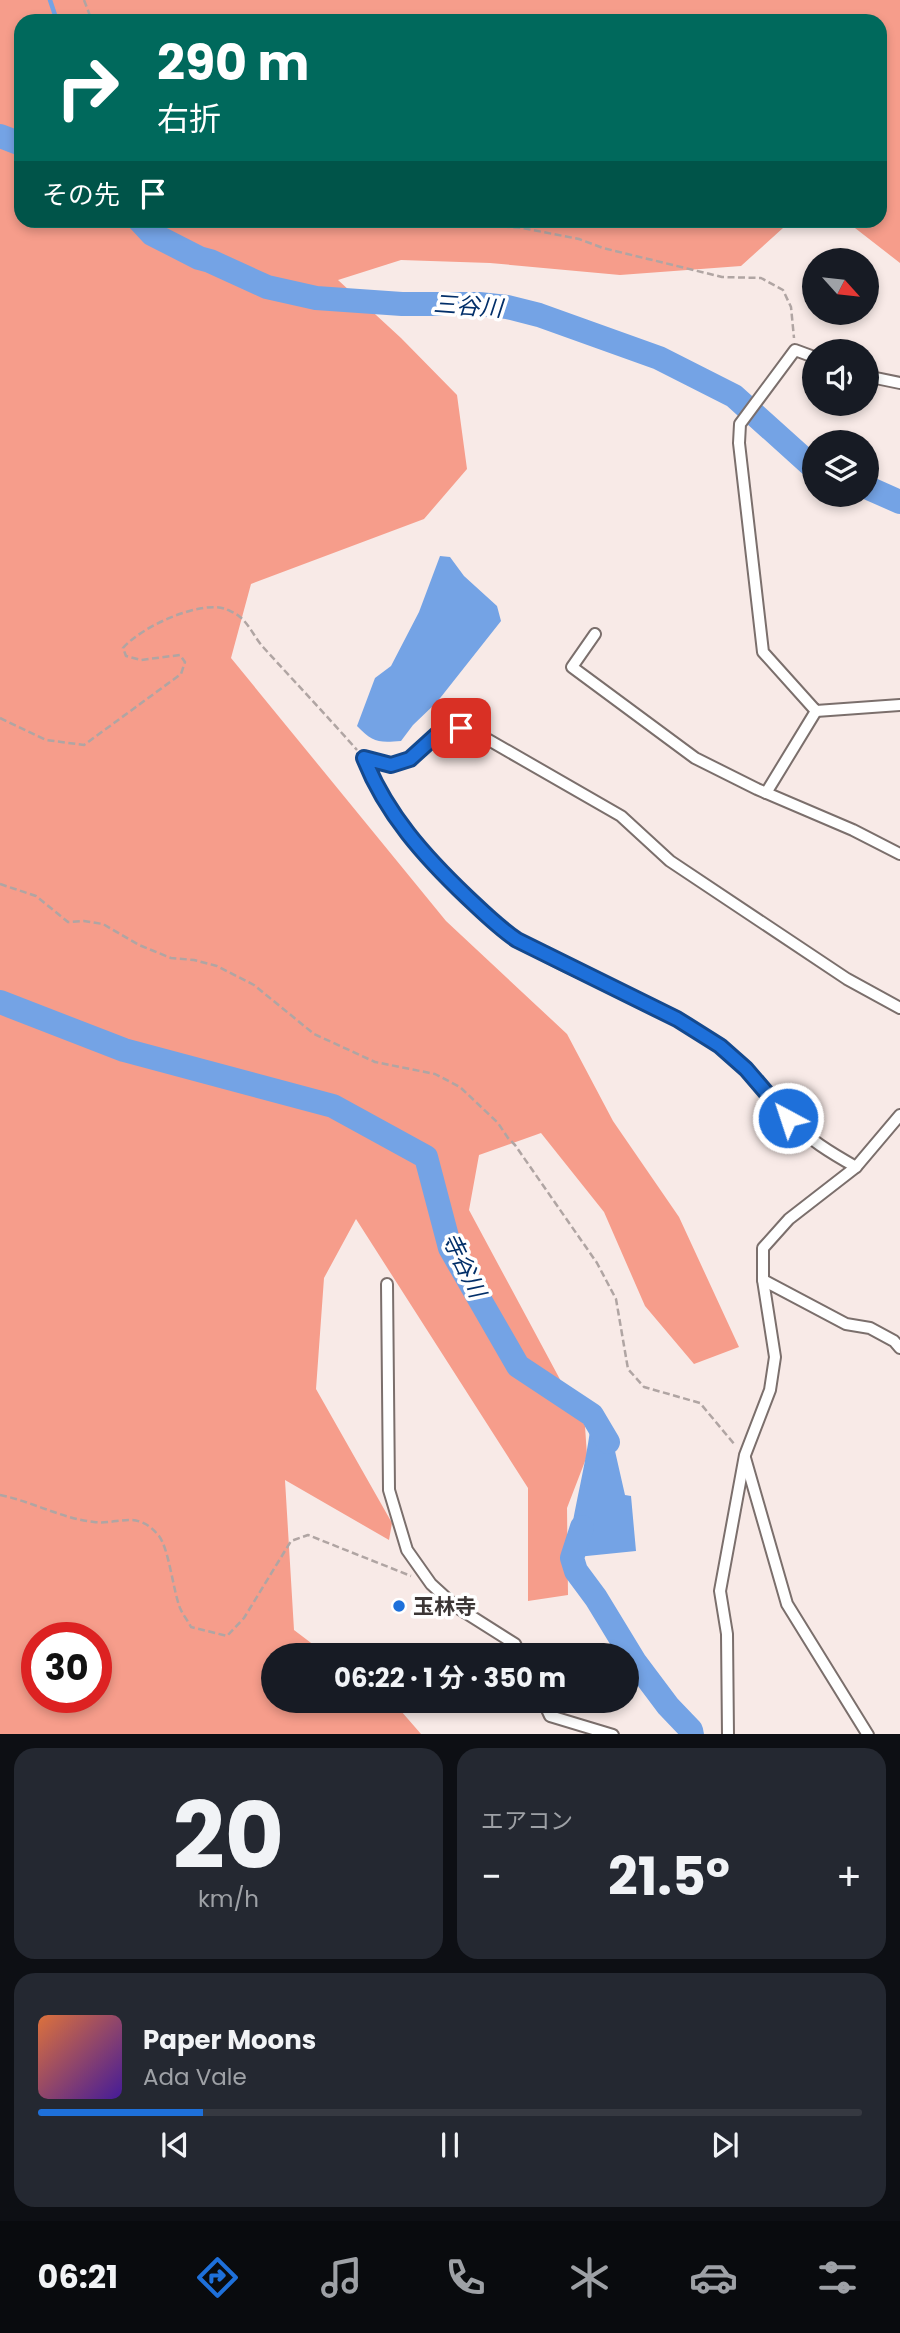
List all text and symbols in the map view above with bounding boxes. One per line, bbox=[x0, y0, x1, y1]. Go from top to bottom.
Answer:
text: 290 m bbox=[157, 29, 309, 97]
icon: right bbox=[42, 42, 133, 133]
text: 右折 bbox=[157, 96, 221, 141]
icon: arrive bbox=[134, 175, 172, 213]
text: その先 bbox=[42, 177, 120, 213]
north arrow bbox=[802, 248, 878, 326]
map controls bbox=[802, 248, 879, 507]
water label: 三谷川 bbox=[432, 288, 507, 325]
button: sound bbox=[802, 339, 879, 416]
button: layers bbox=[802, 430, 879, 507]
pin bbox=[431, 698, 491, 758]
icon: arrive bbox=[442, 709, 480, 747]
position arrow bbox=[751, 1081, 825, 1155]
water label: 寺谷川 bbox=[434, 1227, 495, 1306]
place label: 玉林寺 bbox=[413, 1592, 476, 1621]
marker: 玉林寺 bbox=[391, 1598, 407, 1614]
speed limit sign: 30 bbox=[21, 1622, 112, 1713]
text: 06:22 · 1 分 · 350 m bbox=[334, 1660, 566, 1696]
text: 20 bbox=[173, 1772, 284, 1900]
text: エアコン bbox=[481, 1805, 573, 1837]
text: 21.5° bbox=[608, 1840, 730, 1913]
text: − bbox=[481, 1850, 502, 1903]
text: + bbox=[836, 1850, 862, 1903]
text: km/h bbox=[198, 1883, 259, 1915]
text: Paper Moons bbox=[143, 2022, 316, 2058]
text: Ada Vale bbox=[143, 2061, 247, 2093]
icon: previous bbox=[156, 2126, 194, 2164]
icon: pause bbox=[431, 2126, 469, 2164]
icon: next bbox=[706, 2126, 744, 2164]
icon: directions bbox=[193, 2253, 242, 2302]
icon: music bbox=[317, 2253, 366, 2302]
icon: phone bbox=[441, 2253, 490, 2302]
icon: climate bbox=[565, 2253, 614, 2302]
icon: car bbox=[689, 2253, 738, 2302]
icon: filters bbox=[813, 2253, 862, 2302]
text: 06:21 bbox=[38, 2254, 118, 2299]

